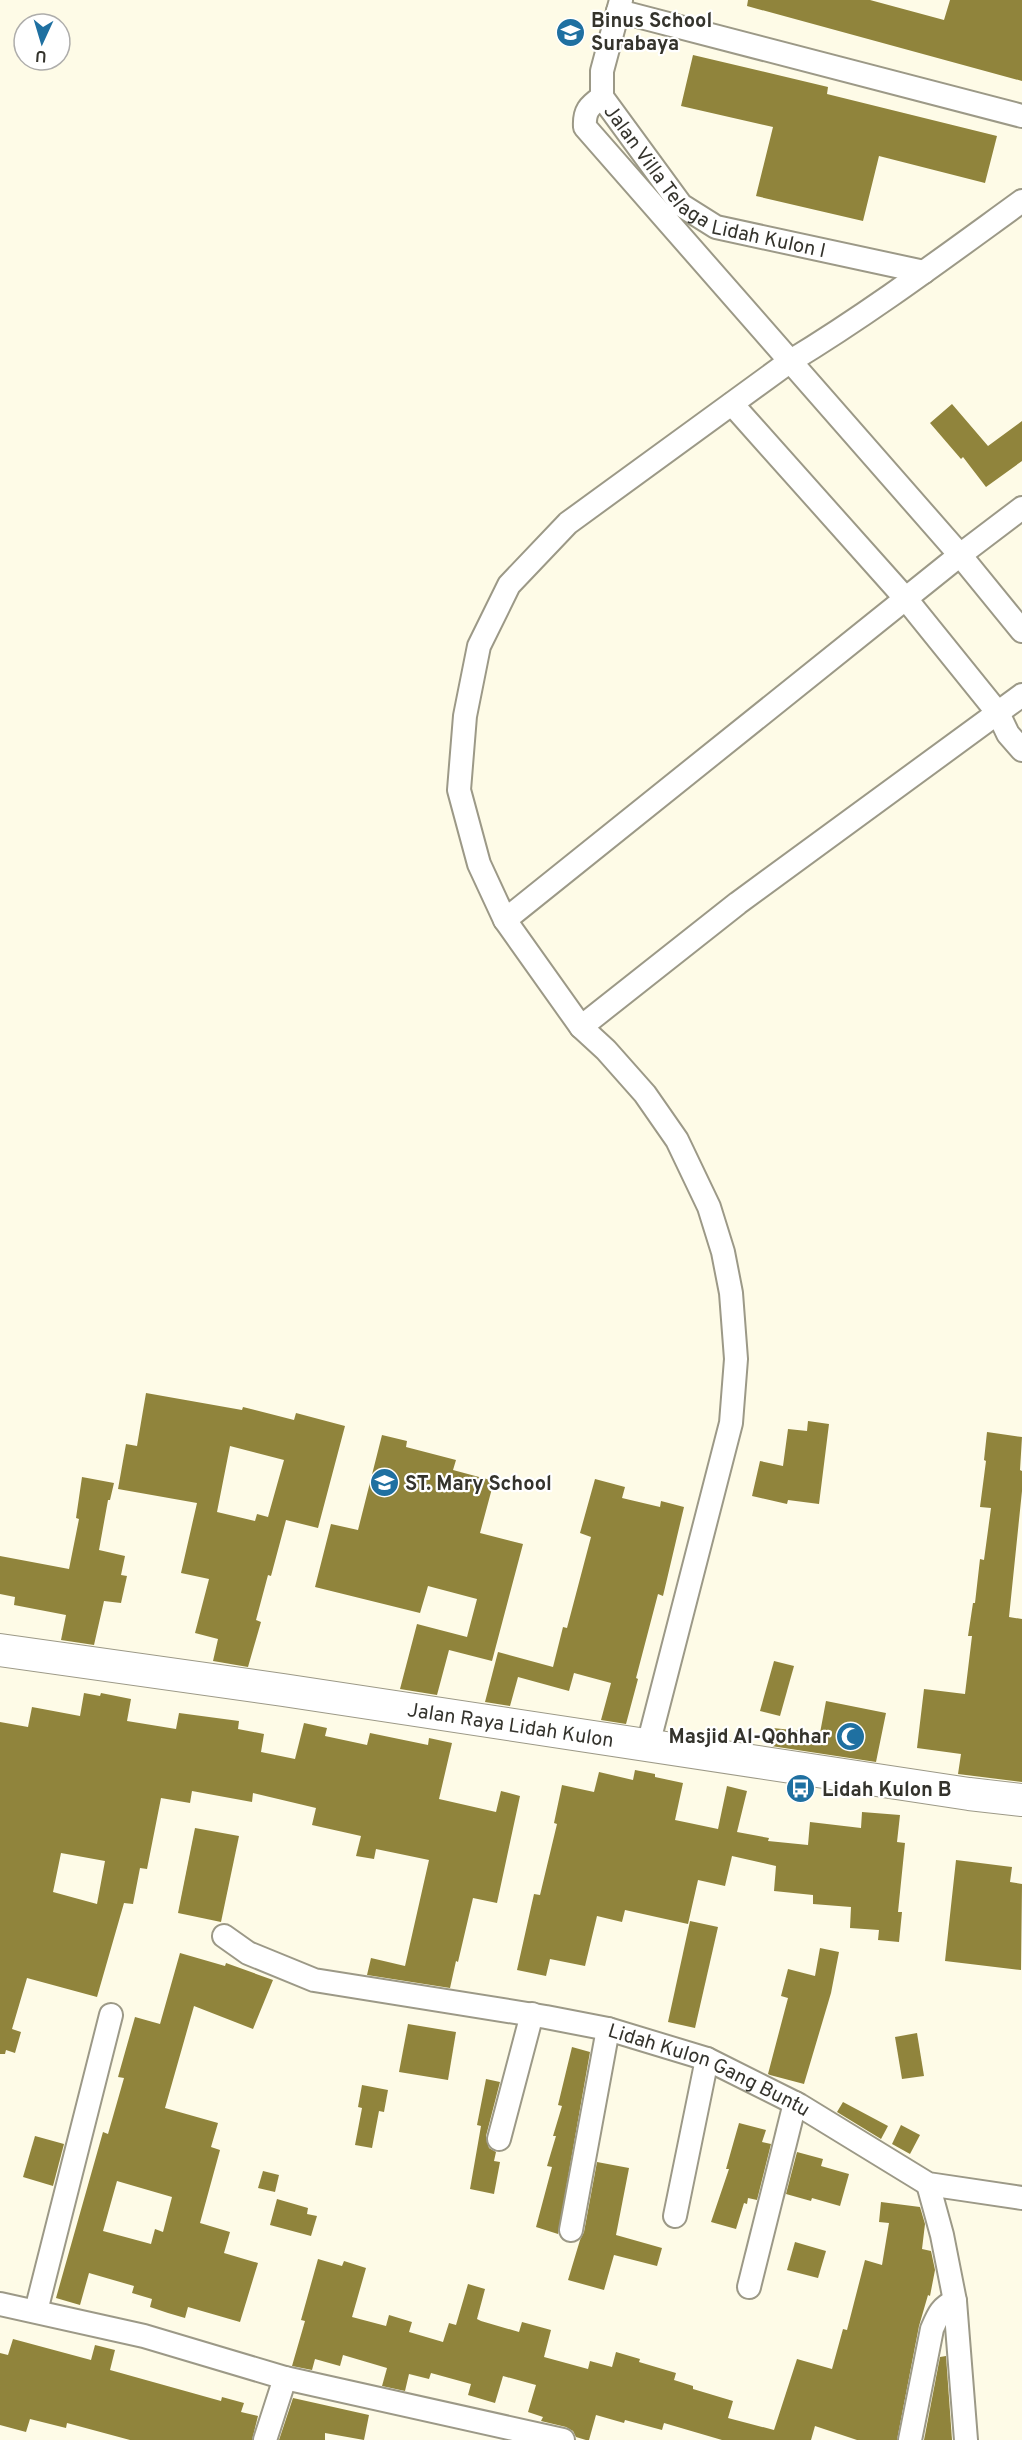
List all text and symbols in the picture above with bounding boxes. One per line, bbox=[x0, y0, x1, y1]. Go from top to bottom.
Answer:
place label: Binus School Surabaya bbox=[591, 9, 712, 58]
north arrow bbox=[12, 12, 72, 72]
school or university icon: Binus School Surabaya bbox=[554, 16, 586, 48]
text: U bbox=[35, 45, 47, 65]
street label: Jalan Villa Telaga Lidah Kulon I bbox=[597, 100, 828, 265]
school or university icon: ST. Mary School bbox=[368, 1467, 400, 1499]
place label: ST. Mary School bbox=[405, 1472, 552, 1498]
street label: Jalan Raya Lidah Kulon bbox=[405, 1698, 615, 1755]
mosque icon: Masjid Al-Qohhar bbox=[835, 1720, 867, 1752]
place label: Masjid Al-Qohhar bbox=[668, 1725, 831, 1751]
bus stop icon: Lidah Kulon B bbox=[785, 1773, 817, 1805]
place label: Lidah Kulon B bbox=[822, 1778, 952, 1804]
street label: Lidah Kulon Gang Buntu bbox=[605, 2019, 814, 2124]

